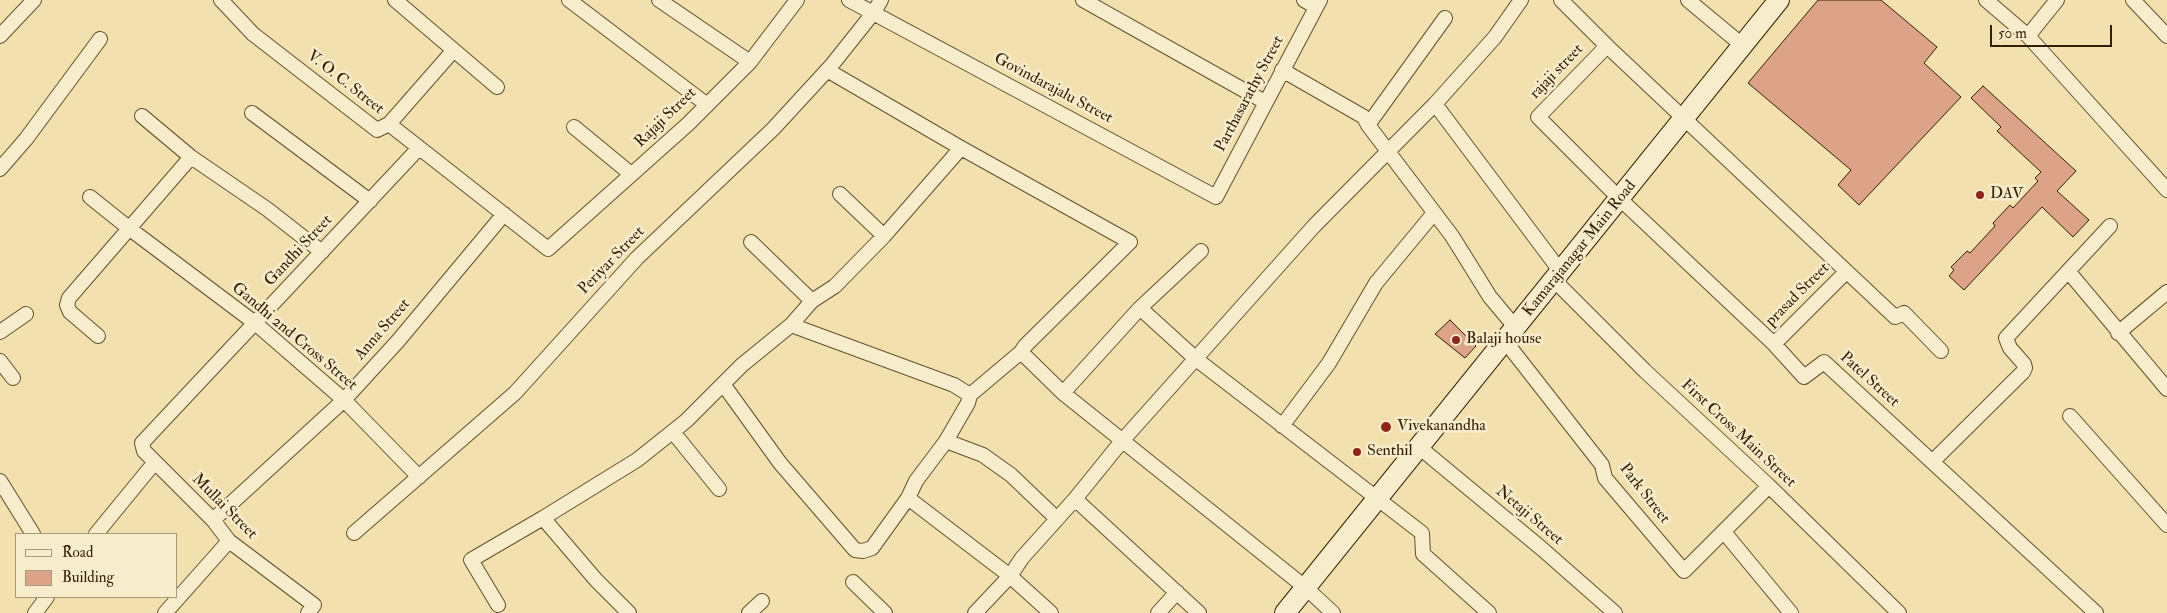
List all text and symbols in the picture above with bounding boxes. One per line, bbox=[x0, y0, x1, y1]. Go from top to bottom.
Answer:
scale bar bbox=[1992, 15, 2114, 47]
text: 50 m bbox=[1998, 24, 2027, 43]
street label: Parthasarathy Street bbox=[1211, 33, 1289, 155]
street label: rajaji street bbox=[1526, 40, 1588, 104]
street label: V. O. C. Street bbox=[303, 47, 387, 119]
street label: Govindarajalu Street bbox=[990, 50, 1116, 128]
street label: Rajaji Street bbox=[631, 84, 701, 152]
street label: Kamarajanagar Main Road bbox=[1519, 177, 1641, 321]
place label: DAV bbox=[1990, 185, 2023, 205]
marker: DAV bbox=[1974, 189, 1986, 201]
street label: Gandhi Street bbox=[261, 211, 337, 291]
street label: Periyar Street bbox=[575, 223, 649, 299]
street label: prasad Street bbox=[1762, 259, 1834, 331]
street label: Gandhi 2nd Cross Street bbox=[227, 279, 361, 395]
street label: Anna Street bbox=[351, 295, 415, 365]
place label: Balaji house bbox=[1466, 330, 1542, 350]
marker: Balaji house bbox=[1450, 334, 1462, 346]
street label: Patel Street bbox=[1835, 348, 1903, 412]
street label: First Cross Main Street bbox=[1677, 376, 1799, 492]
place label: Vivekanandha bbox=[1397, 417, 1486, 437]
marker: Vivekanandha bbox=[1379, 420, 1393, 434]
place label: Senthil bbox=[1367, 442, 1413, 462]
marker: Senthil bbox=[1351, 446, 1363, 458]
street label: Park Street bbox=[1615, 460, 1673, 528]
street label: Mullai Street bbox=[187, 470, 261, 544]
street label: Netaji Street bbox=[1491, 482, 1567, 550]
legend bbox=[15, 533, 178, 598]
text: Road bbox=[62, 543, 93, 562]
text: Building bbox=[62, 568, 114, 587]

